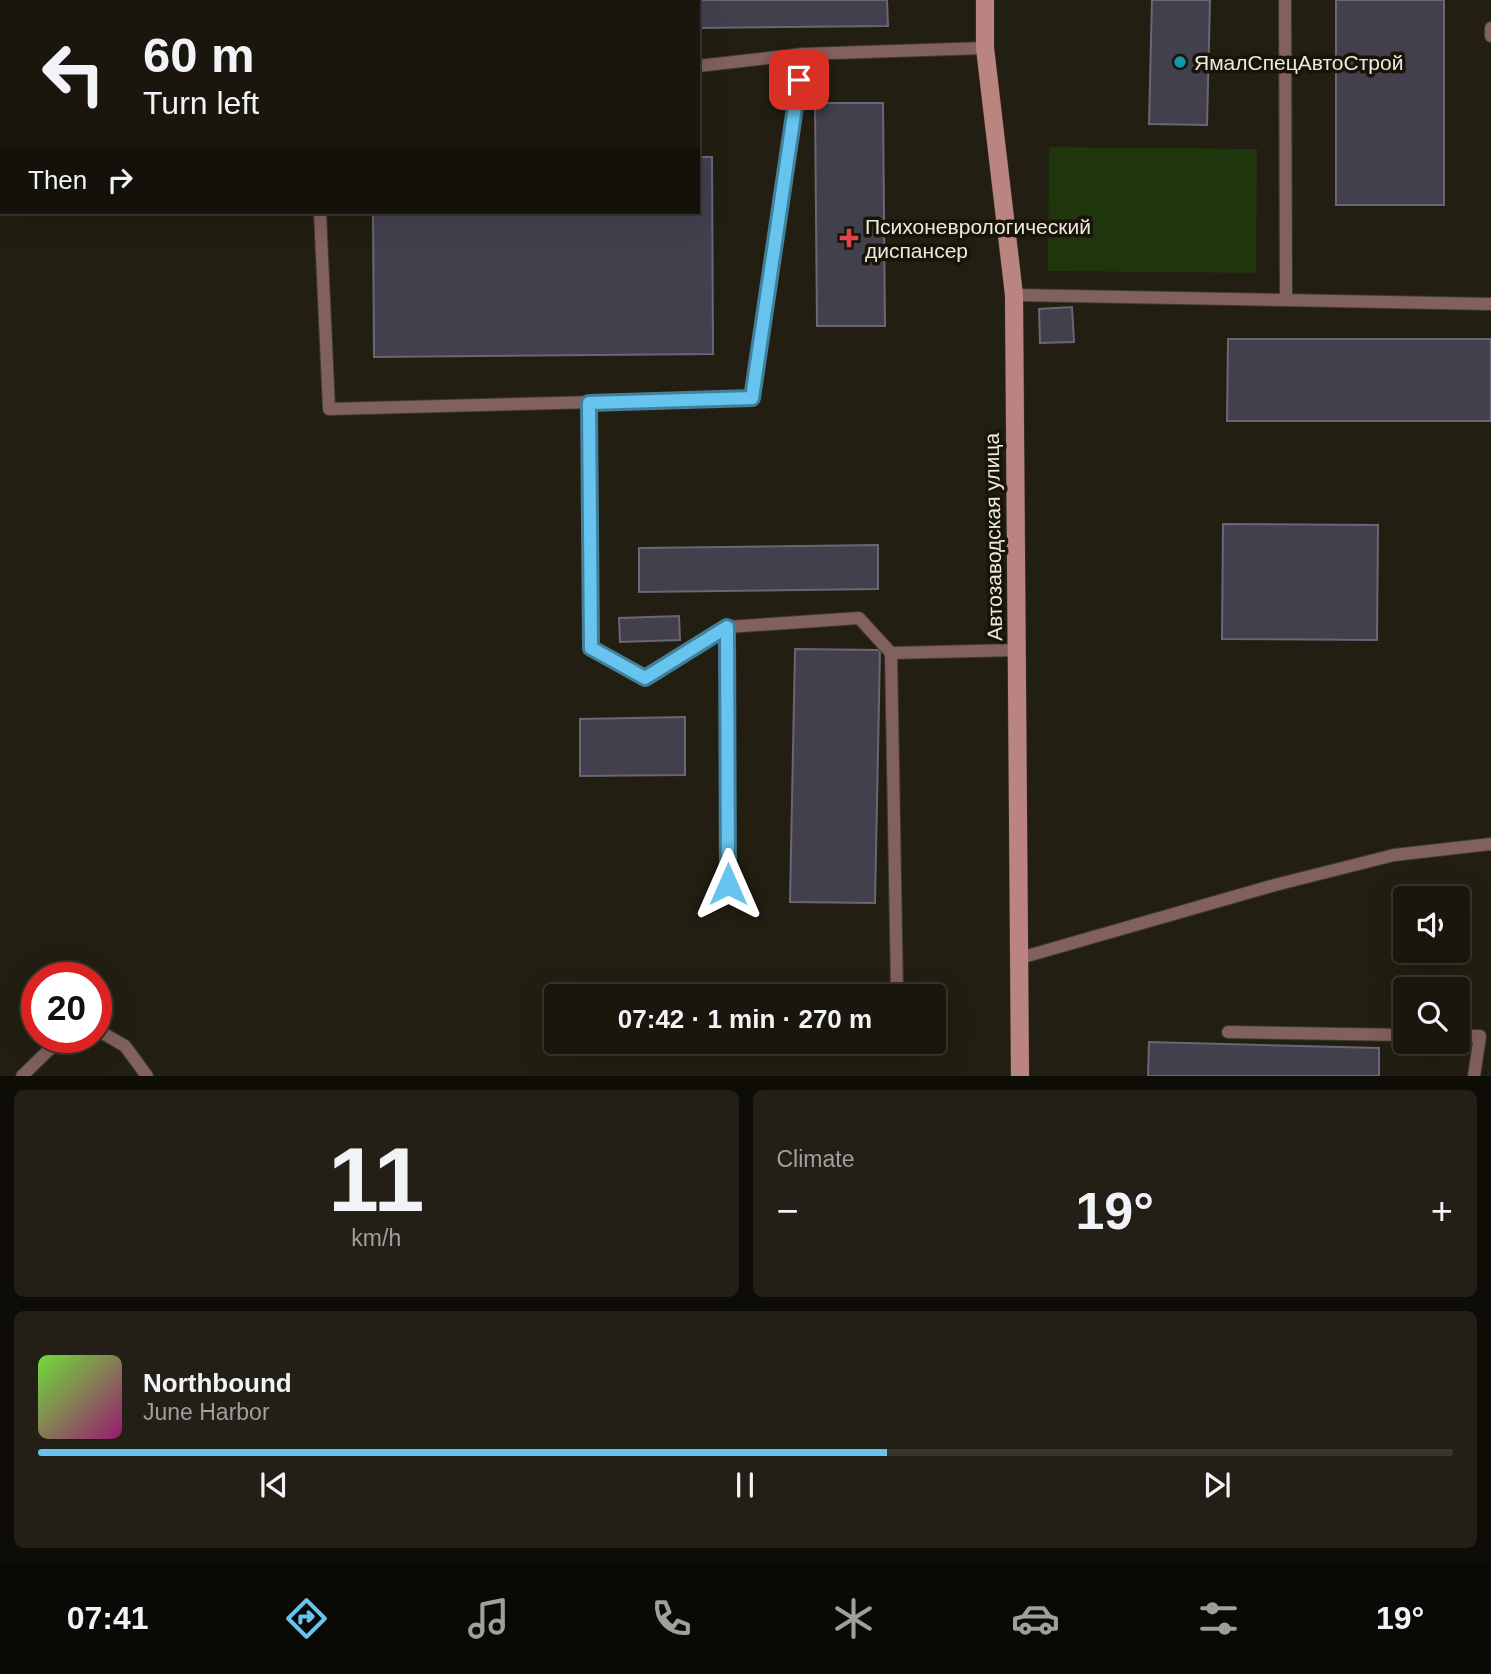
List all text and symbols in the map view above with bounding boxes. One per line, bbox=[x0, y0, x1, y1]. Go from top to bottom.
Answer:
icon: left bbox=[28, 28, 119, 119]
text: 60 m bbox=[143, 28, 255, 82]
pin bbox=[769, 50, 829, 110]
place label: ЯмалСпецАвтоСтрой bbox=[1194, 51, 1403, 74]
marker: ЯмалСпецАвтоСтрой bbox=[1172, 54, 1188, 70]
icon: arrive bbox=[780, 61, 818, 99]
text: Turn left bbox=[143, 85, 259, 121]
icon: right bbox=[101, 161, 139, 199]
text: Then bbox=[28, 165, 87, 195]
place label: Психоневрологический диспансер bbox=[865, 215, 1091, 262]
marker: Психоневрологический диспансер bbox=[839, 228, 859, 248]
street label: Автозаводская улица bbox=[980, 433, 1006, 641]
position arrow bbox=[691, 847, 765, 921]
map controls bbox=[1393, 886, 1470, 1054]
button: sound bbox=[1393, 886, 1470, 963]
speed limit sign: 20 bbox=[21, 962, 112, 1053]
button: search bbox=[1393, 977, 1470, 1054]
text: 07:42 · 1 min · 270 m bbox=[618, 1004, 872, 1034]
text: 11 bbox=[328, 1129, 424, 1230]
text: Climate bbox=[777, 1146, 854, 1172]
text: 19° bbox=[1075, 1182, 1154, 1240]
text: − bbox=[777, 1190, 799, 1232]
text: + bbox=[1431, 1190, 1453, 1232]
text: km/h bbox=[351, 1225, 401, 1251]
text: Northbound bbox=[143, 1368, 292, 1398]
text: June Harbor bbox=[143, 1399, 270, 1425]
icon: previous bbox=[255, 1466, 293, 1504]
icon: pause bbox=[726, 1466, 764, 1504]
icon: next bbox=[1198, 1466, 1236, 1504]
icon: directions bbox=[282, 1594, 331, 1643]
icon: music bbox=[464, 1594, 513, 1643]
icon: phone bbox=[647, 1594, 696, 1643]
icon: climate bbox=[829, 1594, 878, 1643]
icon: car bbox=[1011, 1594, 1060, 1643]
icon: filters bbox=[1194, 1594, 1243, 1643]
text: 07:41 bbox=[67, 1600, 149, 1636]
text: 19° bbox=[1376, 1600, 1424, 1636]

